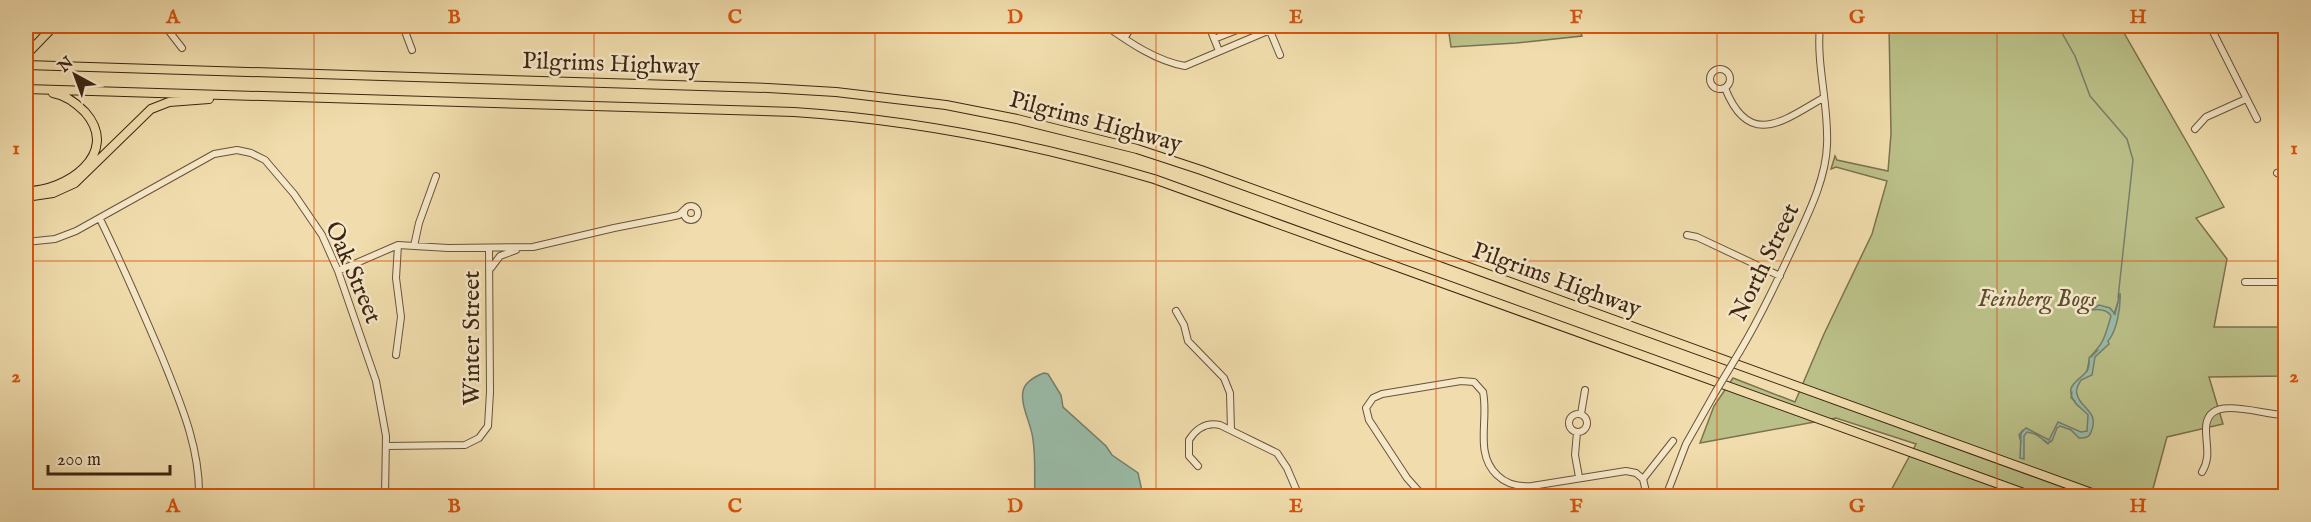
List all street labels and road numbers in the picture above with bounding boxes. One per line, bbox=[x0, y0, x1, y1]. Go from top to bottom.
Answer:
street label: Pilgrims Highway bbox=[522, 46, 700, 83]
street label: Pilgrims Highway bbox=[1006, 85, 1186, 160]
street label: North Street bbox=[1723, 199, 1807, 327]
street label: Oak Street bbox=[317, 217, 388, 328]
street label: Pilgrims Highway bbox=[1468, 235, 1645, 325]
street label: Winter Street bbox=[457, 271, 488, 405]

